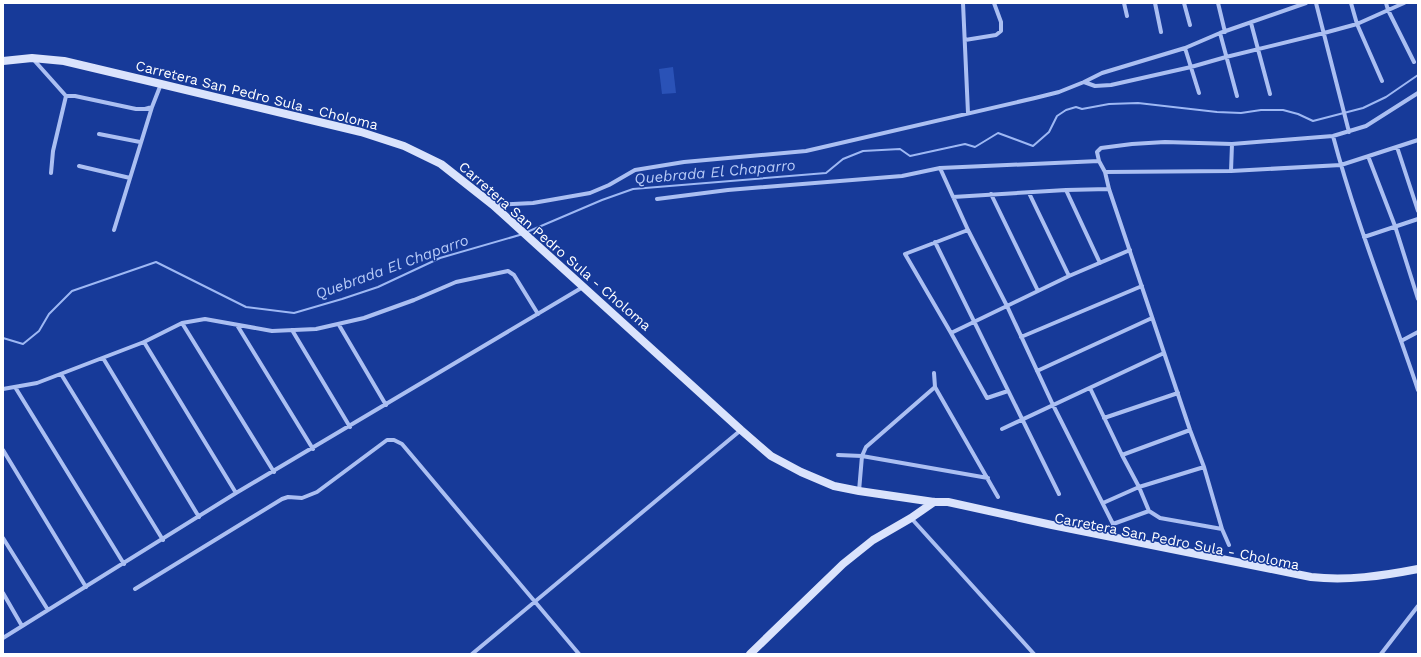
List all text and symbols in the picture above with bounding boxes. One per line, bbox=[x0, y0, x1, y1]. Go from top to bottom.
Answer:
street label: Carretera San Pedro Sula - Choloma bbox=[134, 57, 380, 133]
water label: Quebrada El Chaparro bbox=[634, 156, 796, 188]
street label: Carretera San Pedro Sula - Choloma bbox=[456, 158, 654, 334]
water label: Quebrada El Chaparro bbox=[313, 231, 471, 303]
street label: Carretera San Pedro Sula - Choloma bbox=[1053, 509, 1301, 573]

